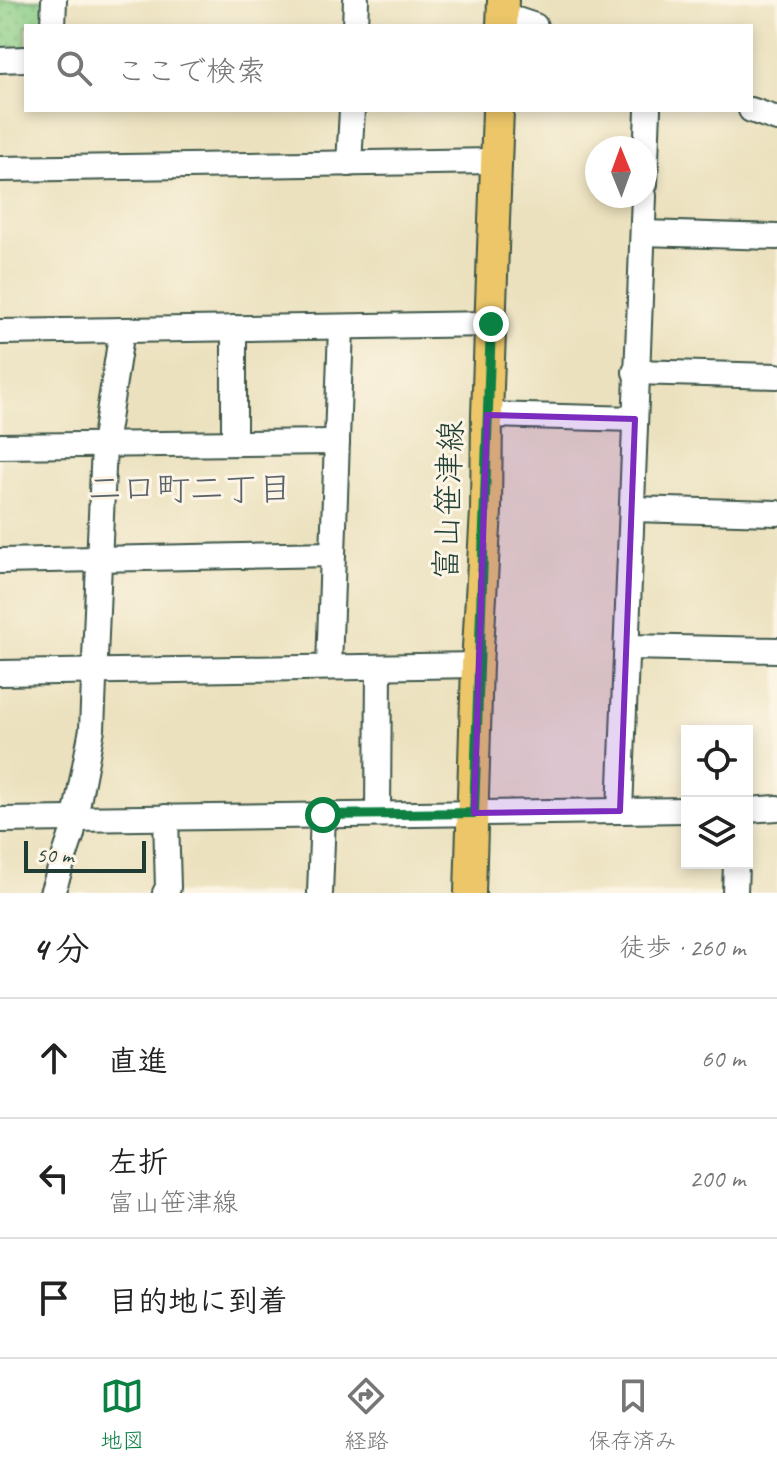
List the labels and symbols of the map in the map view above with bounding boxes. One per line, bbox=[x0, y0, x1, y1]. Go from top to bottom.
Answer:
north arrow bbox=[585, 136, 657, 208]
route end bbox=[473, 306, 509, 342]
street label: 富山笹津線 bbox=[425, 419, 472, 581]
district label: 二口町二丁目 bbox=[88, 467, 292, 510]
route start bbox=[305, 797, 341, 833]
scale bar bbox=[24, 837, 146, 873]

